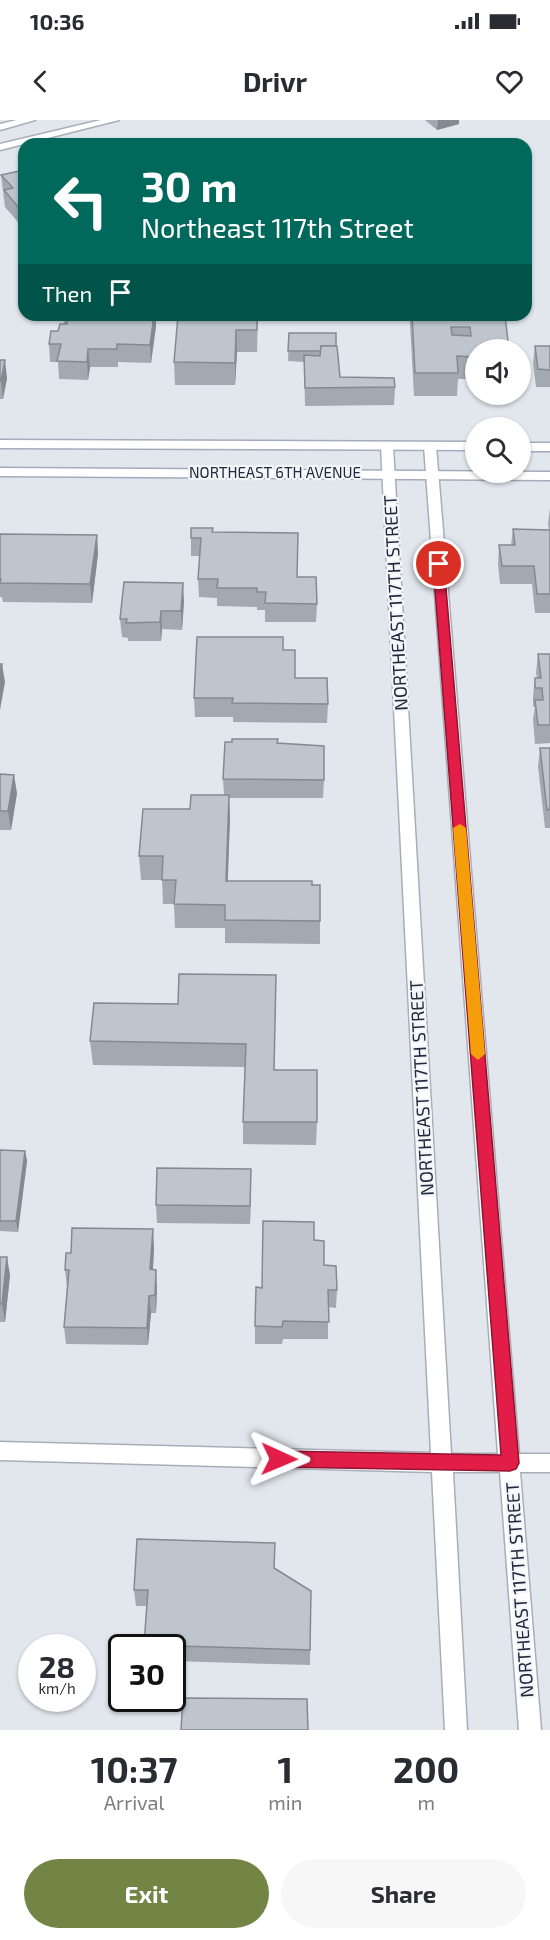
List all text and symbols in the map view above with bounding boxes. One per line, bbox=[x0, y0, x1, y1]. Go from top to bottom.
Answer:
text: 10:36 bbox=[30, 8, 85, 34]
icon: back bbox=[24, 65, 57, 98]
text: Drivr bbox=[243, 65, 307, 97]
icon: heart bbox=[493, 65, 526, 98]
text: 30 m bbox=[141, 160, 237, 210]
icon: left bbox=[42, 162, 120, 240]
text: Northeast 117th Street bbox=[141, 211, 414, 243]
icon: arrive bbox=[104, 276, 137, 309]
text: Then bbox=[42, 280, 92, 306]
map controls bbox=[465, 339, 531, 483]
button: sound bbox=[465, 339, 531, 405]
button: search bbox=[465, 417, 531, 483]
street label: NORTHEAST 6TH AVENUE bbox=[189, 463, 361, 481]
street label: NORTHEAST 117TH STREET bbox=[378, 494, 412, 711]
pin bbox=[413, 538, 464, 589]
icon: arrive bbox=[422, 547, 455, 580]
street label: NORTHEAST 117TH STREET bbox=[404, 979, 438, 1196]
position arrow bbox=[247, 1427, 311, 1491]
street label: NORTHEAST 117TH STREET bbox=[500, 1481, 538, 1699]
speed limit sign: 30 bbox=[108, 1634, 186, 1712]
text: 28 bbox=[39, 1648, 75, 1684]
text: km/h bbox=[38, 1679, 76, 1697]
text: 10:37 bbox=[91, 1747, 178, 1790]
text: 1 bbox=[278, 1747, 293, 1790]
text: 200 bbox=[393, 1747, 459, 1790]
text: Arrival bbox=[104, 1790, 165, 1814]
text: min bbox=[268, 1790, 302, 1814]
text: m bbox=[417, 1790, 435, 1814]
button: Exit bbox=[24, 1859, 269, 1928]
button: Share bbox=[281, 1859, 526, 1928]

